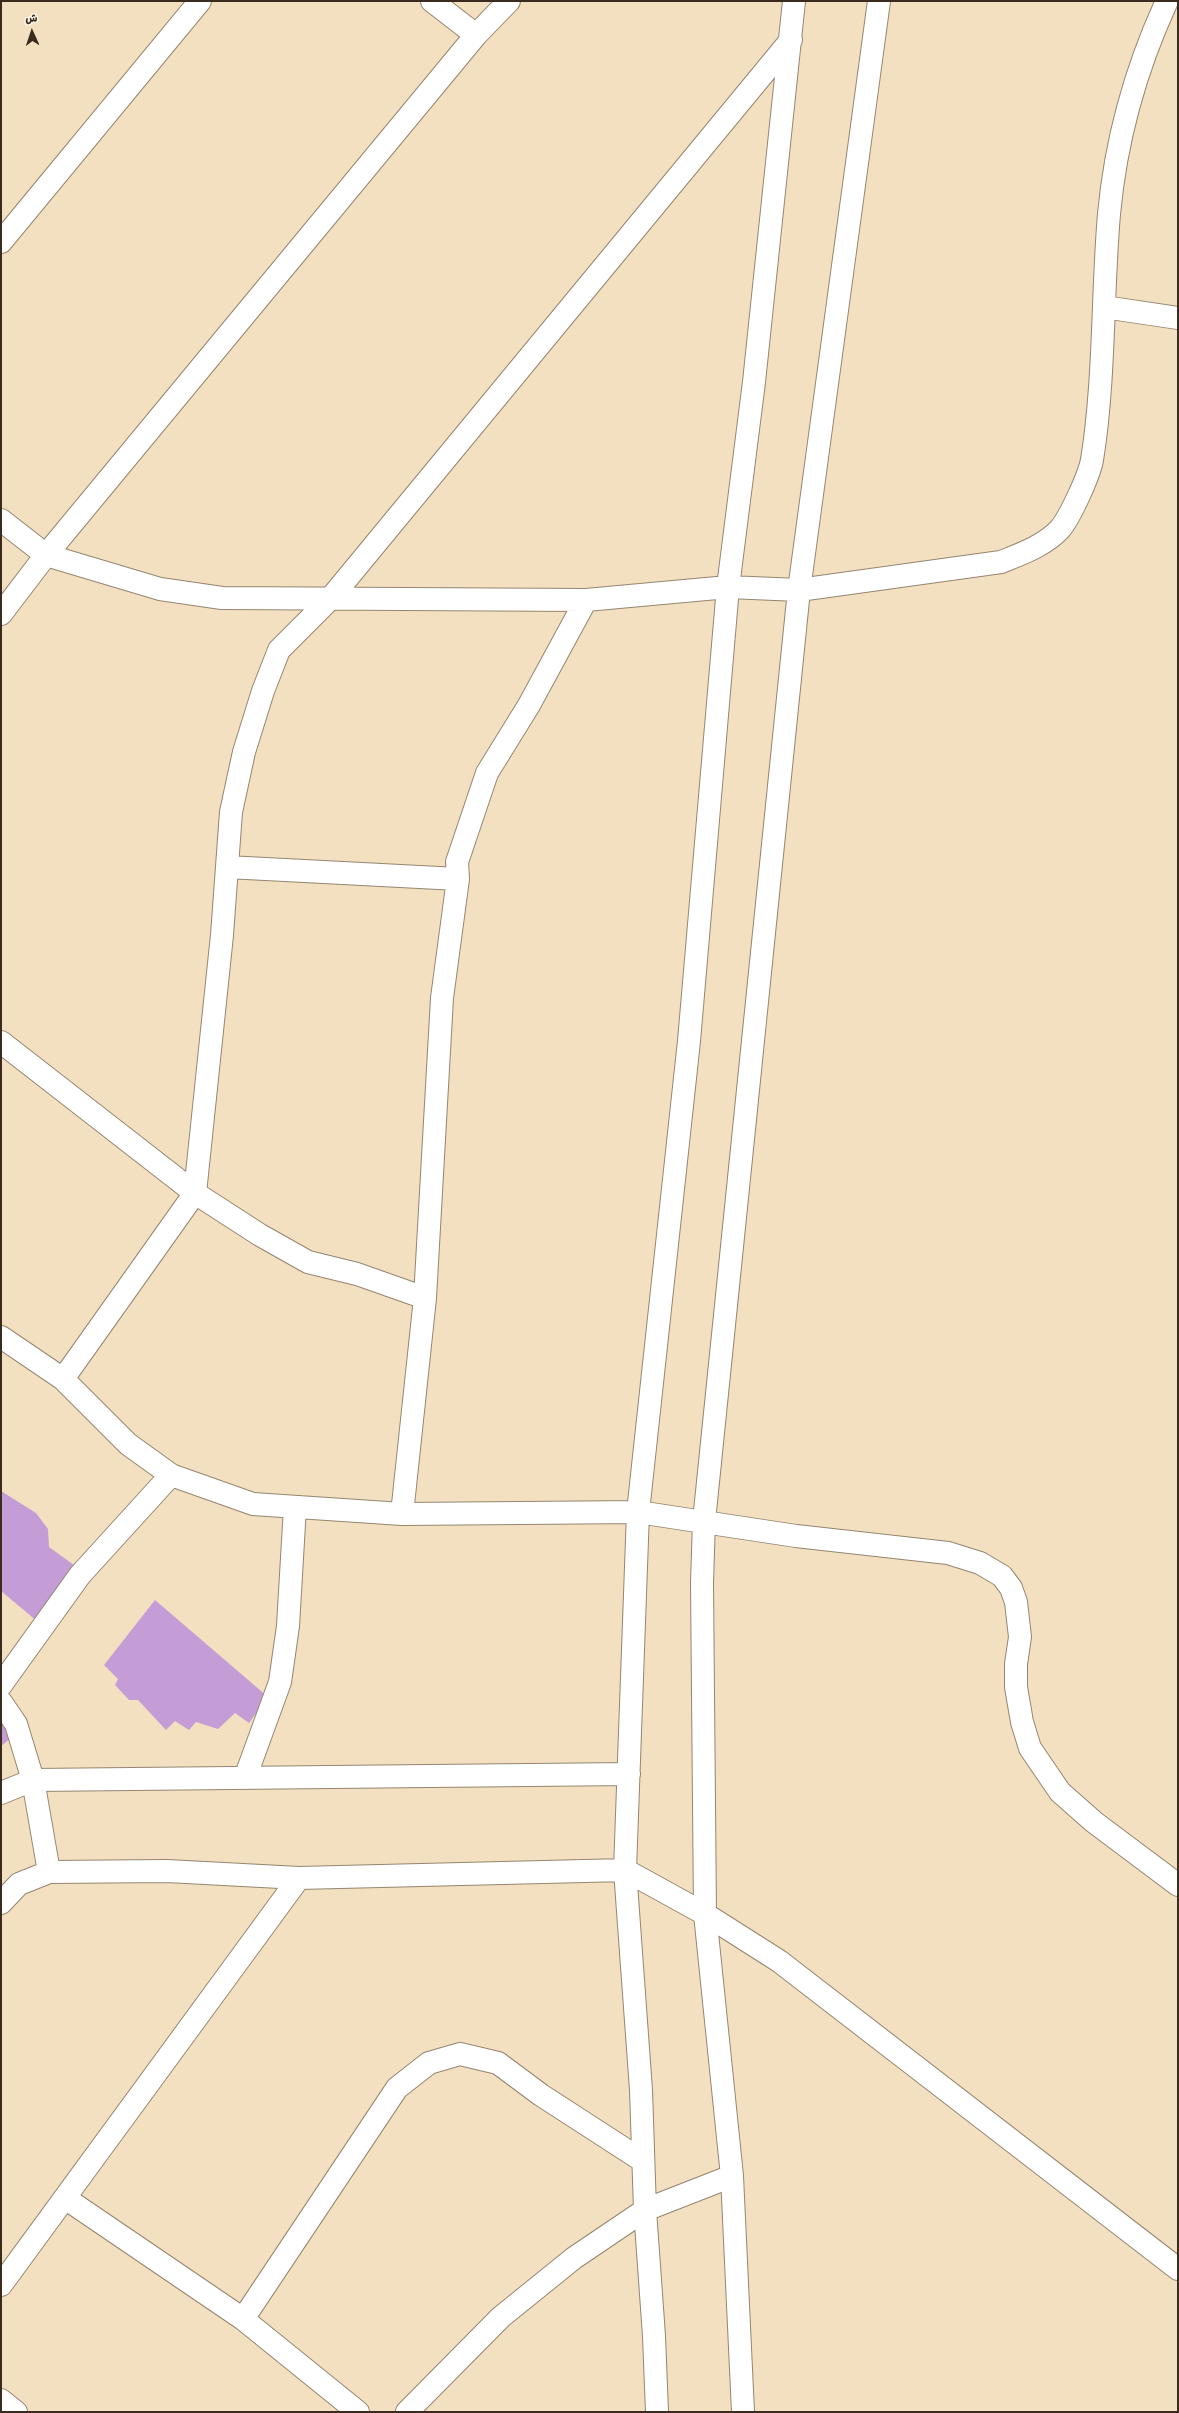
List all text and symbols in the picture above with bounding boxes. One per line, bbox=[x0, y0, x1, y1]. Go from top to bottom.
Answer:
north arrow bbox=[12, 12, 52, 52]
text: ش bbox=[25, 14, 38, 26]

